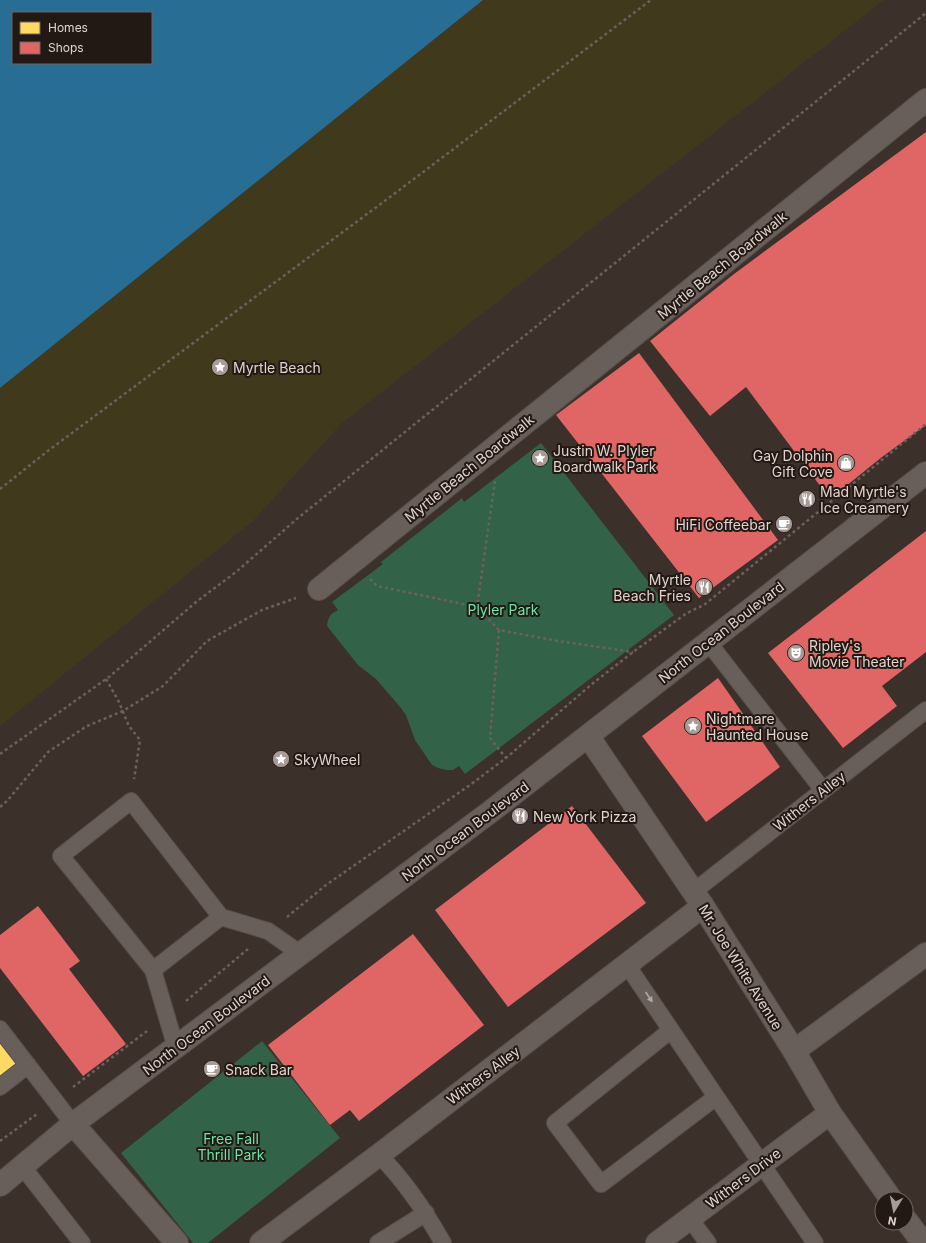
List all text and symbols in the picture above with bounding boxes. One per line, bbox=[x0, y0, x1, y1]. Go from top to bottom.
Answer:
legend bbox=[12, 12, 152, 64]
text: Homes bbox=[48, 20, 88, 35]
text: Shops bbox=[48, 40, 84, 55]
street label: Myrtle Beach Boardwalk bbox=[654, 207, 790, 322]
place icon: Myrtle Beach bbox=[210, 357, 230, 377]
place label: Myrtle Beach bbox=[233, 359, 321, 376]
street label: Myrtle Beach Boardwalk bbox=[401, 410, 537, 525]
place label: Justin W. Plyler Boardwalk Park bbox=[553, 442, 657, 475]
place label: Gay Dolphin Gift Cove bbox=[753, 447, 833, 480]
place icon: Justin W. Plyler Boardwalk Park bbox=[530, 448, 550, 468]
shop icon: Gay Dolphin Gift Cove bbox=[836, 453, 856, 473]
place label: Mad Myrtle's Ice Creamery bbox=[820, 483, 909, 516]
restaurant icon: Mad Myrtle's Ice Creamery bbox=[797, 489, 817, 509]
cafe icon: HiFi Coffeebar bbox=[774, 514, 794, 534]
place label: HiFi Coffeebar bbox=[675, 516, 771, 533]
place label: Myrtle Beach Fries bbox=[613, 571, 691, 604]
restaurant icon: Myrtle Beach Fries bbox=[694, 577, 714, 597]
street label: North Ocean Boulevard bbox=[655, 578, 787, 686]
park label: Plyler Park bbox=[467, 601, 539, 618]
place label: Ripley's Movie Theater bbox=[809, 637, 904, 670]
theatre icon: Ripley's Movie Theater bbox=[786, 643, 806, 663]
place label: Nightmare Haunted House bbox=[706, 710, 809, 743]
place icon: Nightmare Haunted House bbox=[683, 716, 703, 736]
place icon: SkyWheel bbox=[271, 749, 291, 769]
place label: SkyWheel bbox=[294, 751, 360, 768]
street label: Withers Alley bbox=[769, 767, 849, 834]
street label: North Ocean Boulevard bbox=[398, 778, 532, 884]
restaurant icon: New York Pizza bbox=[510, 806, 530, 826]
place label: New York Pizza bbox=[533, 808, 636, 825]
street label: Mr. Joe White Avenue bbox=[695, 901, 787, 1033]
street label: North Ocean Boulevard bbox=[139, 972, 273, 1078]
one-way arrow bbox=[645, 992, 653, 1002]
street label: Withers Alley bbox=[443, 1042, 523, 1108]
cafe icon: Snack Bar bbox=[202, 1059, 222, 1079]
place label: Snack Bar bbox=[225, 1061, 292, 1078]
park label: Free Fall Thrill Park bbox=[198, 1130, 265, 1163]
street label: Withers Drive bbox=[702, 1144, 784, 1212]
north arrow bbox=[874, 1191, 914, 1231]
text: N bbox=[887, 1213, 898, 1228]

